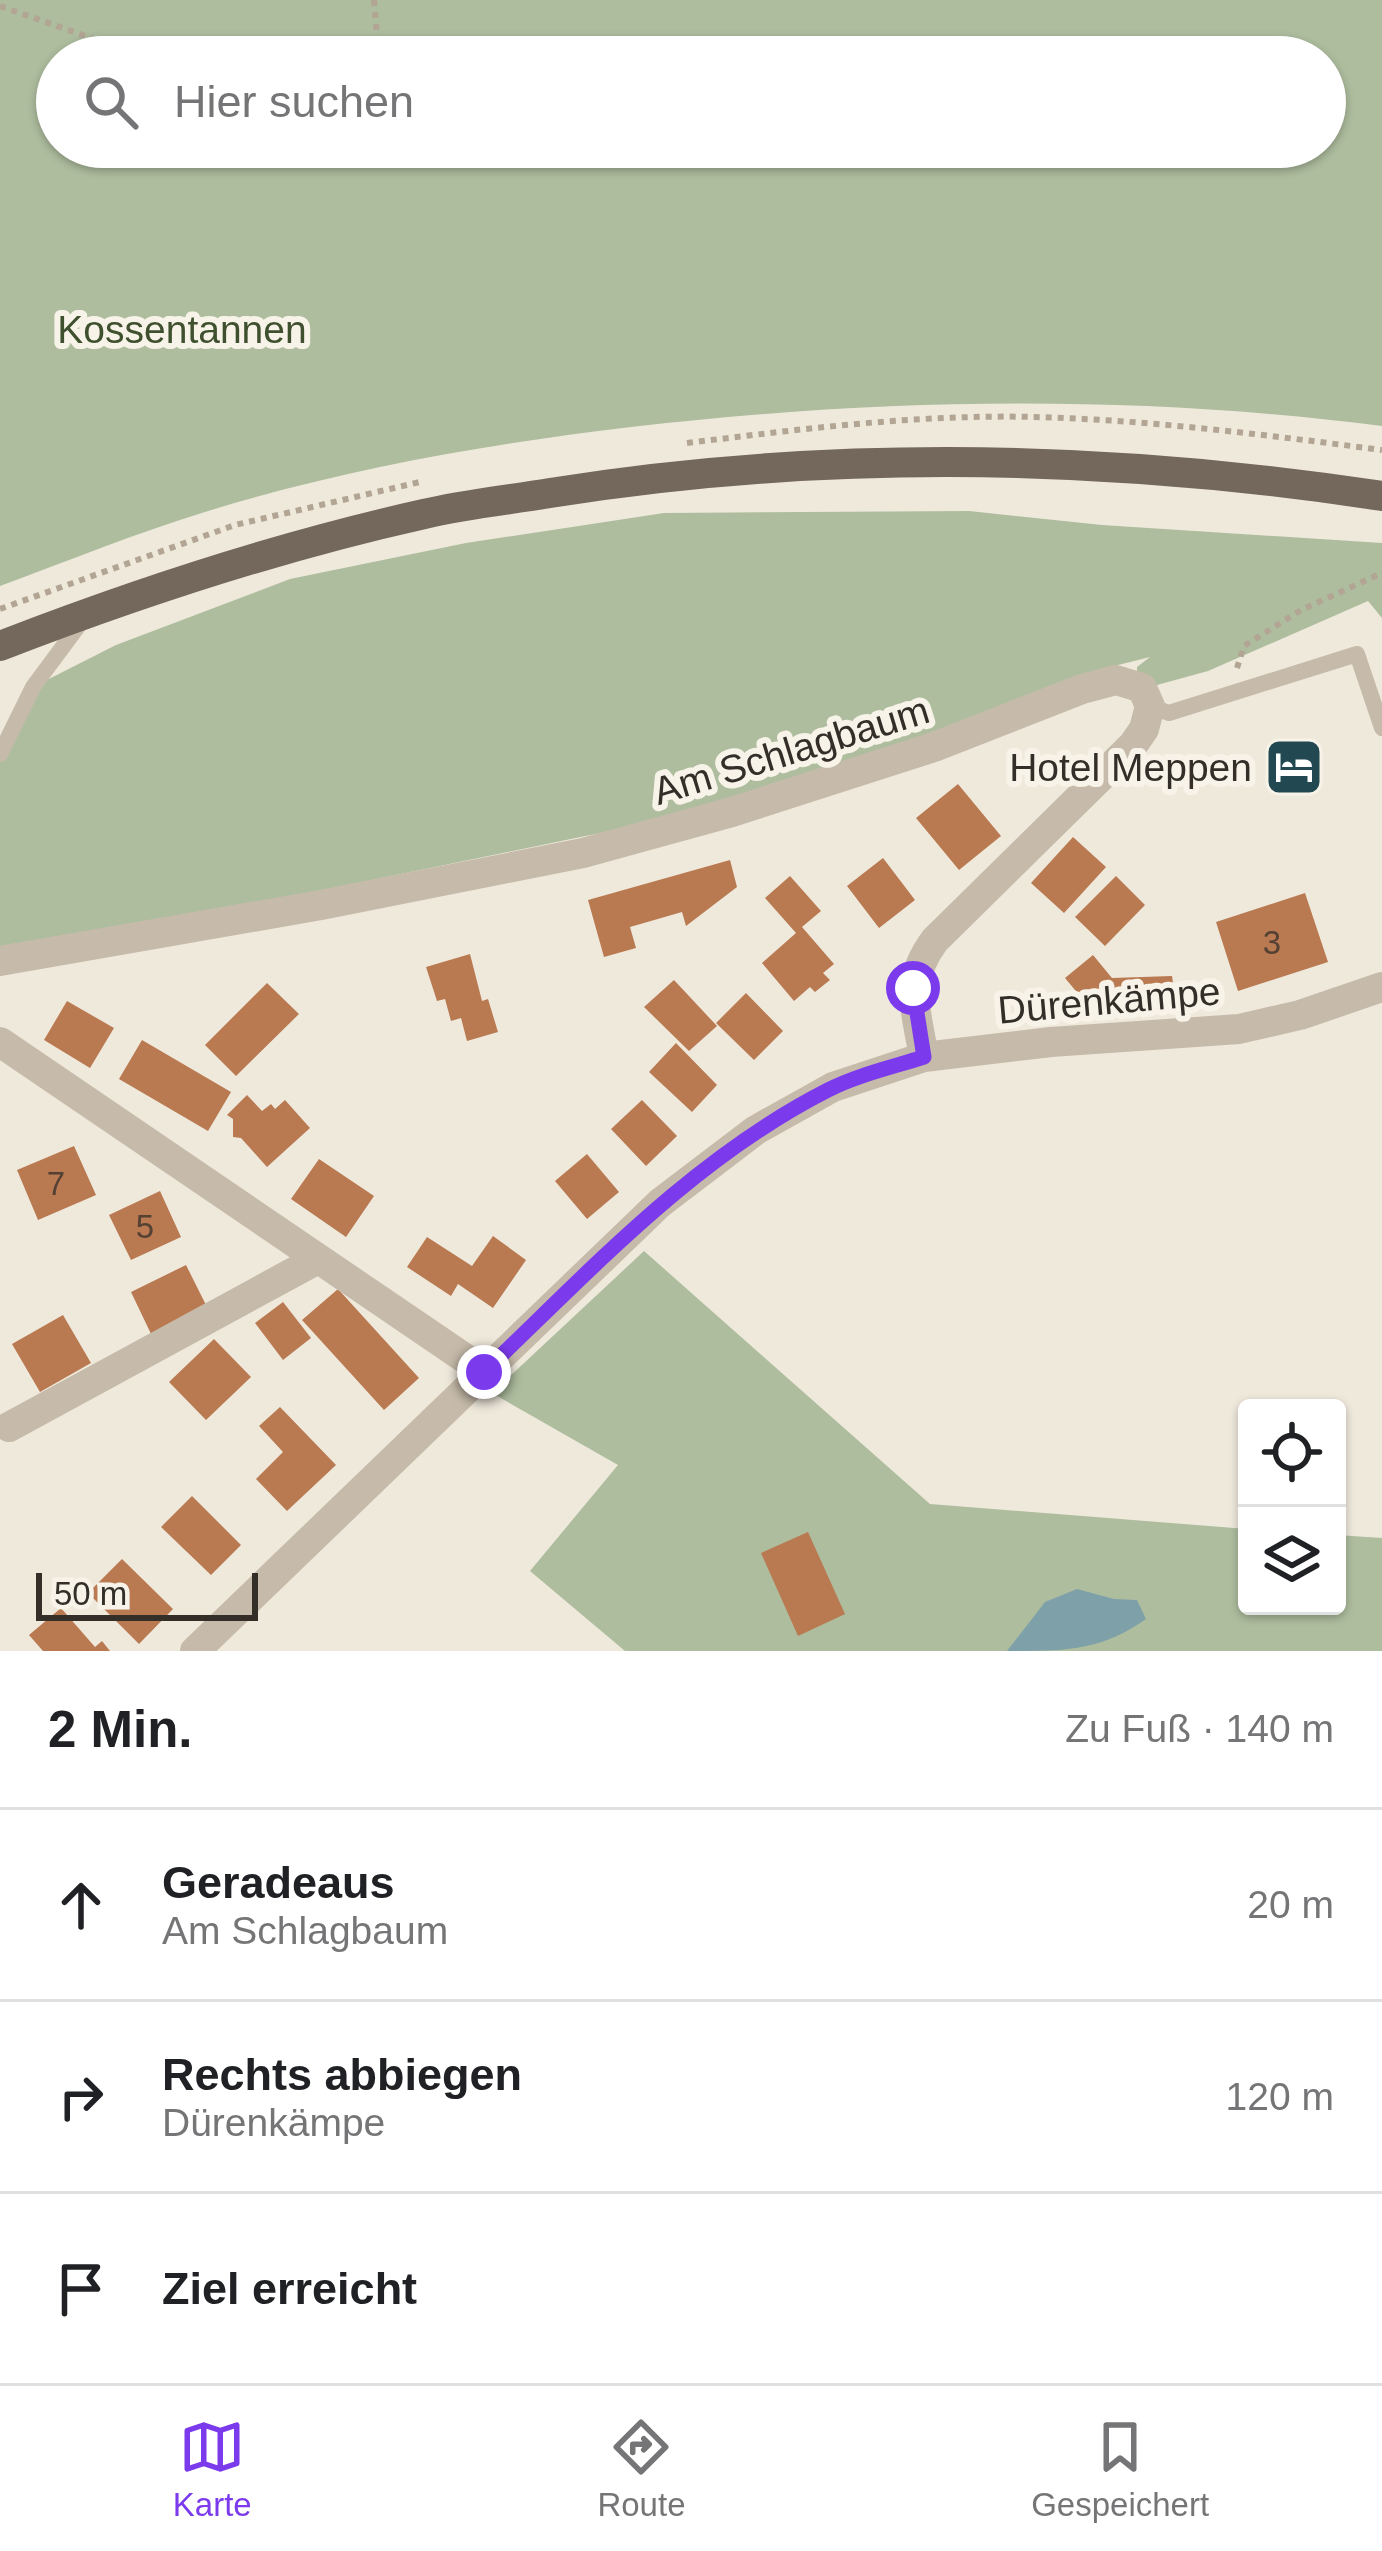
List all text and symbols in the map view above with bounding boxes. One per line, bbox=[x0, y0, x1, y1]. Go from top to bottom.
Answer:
search box bbox=[36, 36, 1346, 168]
icon: search bbox=[78, 69, 144, 135]
text: Hier suchen bbox=[174, 76, 414, 127]
park label: Kossentannen bbox=[57, 308, 307, 351]
street label: Am Schlagbaum bbox=[648, 688, 934, 813]
hotel icon: Hotel Meppen bbox=[1263, 736, 1325, 798]
place label: Hotel Meppen bbox=[1009, 746, 1252, 789]
house number: 3 bbox=[1263, 924, 1281, 961]
route start bbox=[886, 961, 940, 1015]
street label: Dürenkämpe bbox=[996, 969, 1222, 1032]
house number: 7 bbox=[47, 1165, 65, 1202]
house number: 5 bbox=[136, 1208, 154, 1245]
route end bbox=[457, 1345, 511, 1399]
map controls bbox=[1238, 1399, 1346, 1615]
button: locate bbox=[1238, 1399, 1346, 1507]
button: layers bbox=[1238, 1507, 1346, 1615]
scale bar bbox=[36, 1567, 258, 1620]
text: 50 m bbox=[54, 1575, 127, 1612]
text: 2 Min. bbox=[48, 1701, 193, 1758]
text: Zu Fuß · 140 m bbox=[1065, 1707, 1334, 1750]
text: Geradeaus bbox=[162, 1857, 395, 1908]
icon: ahead bbox=[48, 1872, 114, 1938]
text: 20 m bbox=[1247, 1883, 1334, 1926]
text: Am Schlagbaum bbox=[162, 1909, 448, 1952]
text: Rechts abbiegen bbox=[162, 2049, 522, 2100]
icon: right bbox=[48, 2064, 114, 2130]
text: 120 m bbox=[1226, 2075, 1334, 2118]
text: Dürenkämpe bbox=[162, 2101, 385, 2144]
icon: arrive bbox=[48, 2256, 114, 2322]
text: Ziel erreicht bbox=[162, 2263, 417, 2314]
tab: Karte bbox=[173, 2414, 252, 2524]
tab: Route bbox=[597, 2414, 685, 2524]
tab: Gespeichert bbox=[1031, 2414, 1209, 2524]

